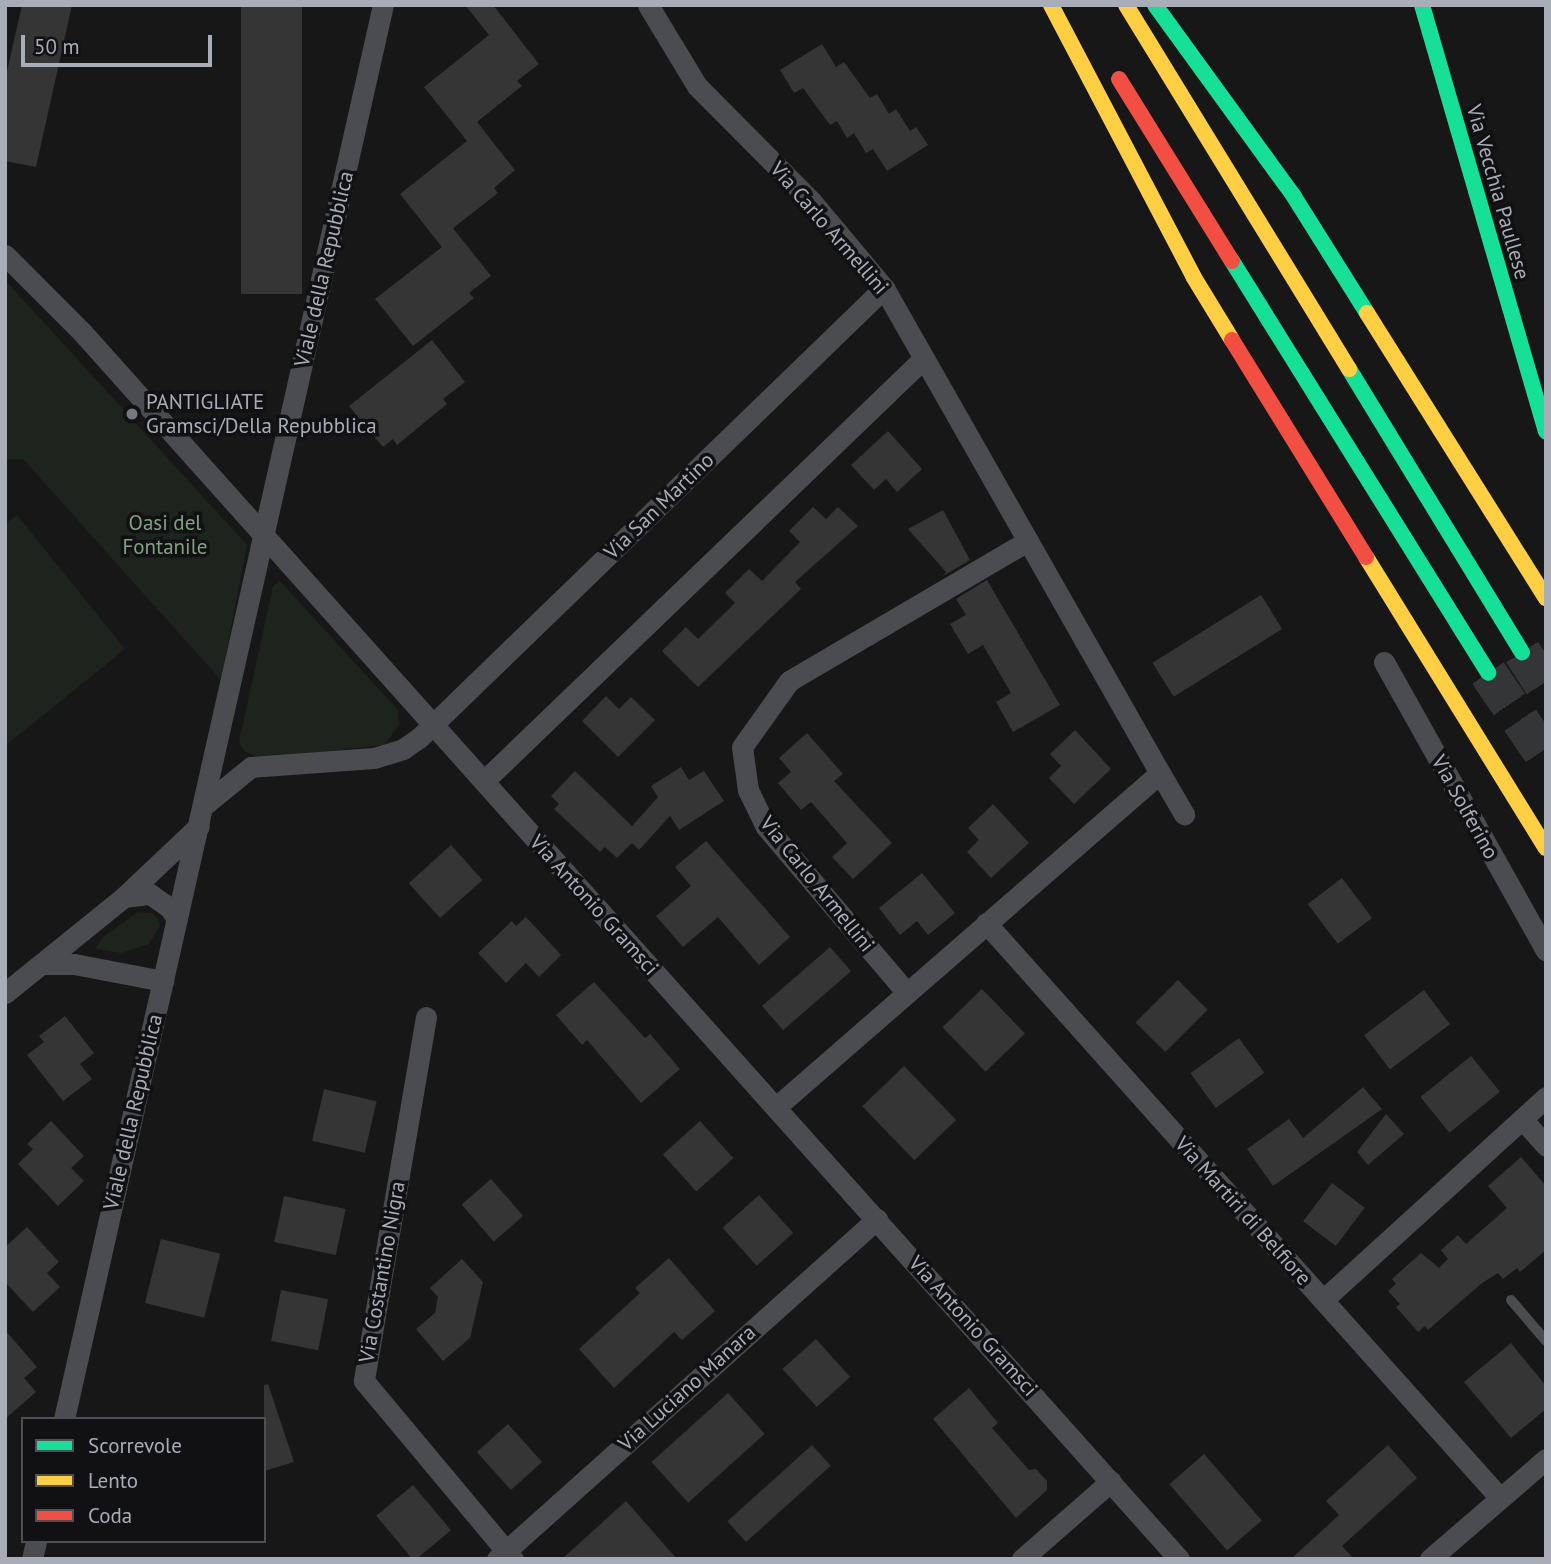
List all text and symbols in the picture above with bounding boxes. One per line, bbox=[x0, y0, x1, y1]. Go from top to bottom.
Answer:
scale bar bbox=[24, 21, 215, 65]
text: 50 m bbox=[34, 33, 80, 60]
street label: Via Vecchia Paullese bbox=[1461, 101, 1535, 283]
street label: Via Carlo Armellini bbox=[764, 156, 894, 300]
street label: Viale della Repubblica bbox=[289, 169, 359, 369]
place label: PANTIGLIATE Gramsci/Della Repubblica bbox=[146, 389, 377, 439]
marker: PANTIGLIATE Gramsci/Della Repubblica bbox=[124, 406, 140, 422]
street label: Via San Martino bbox=[599, 447, 719, 565]
park label: Oasi del Fontanile bbox=[122, 510, 208, 560]
street label: Via Solferino bbox=[1426, 751, 1504, 863]
street label: Via Carlo Armellini bbox=[754, 811, 880, 957]
street label: Via Antonio Gramsci bbox=[524, 829, 664, 981]
street label: Viale della Repubblica bbox=[98, 1012, 168, 1212]
street label: Via Martiri di Belfiore bbox=[1170, 1131, 1316, 1291]
street label: Via Costantino Nigra bbox=[354, 1179, 410, 1365]
street label: Via Antonio Gramsci bbox=[903, 1250, 1043, 1402]
street label: Via Luciano Manara bbox=[613, 1320, 761, 1456]
legend bbox=[21, 1417, 266, 1543]
text: Scorrevole bbox=[88, 1432, 182, 1459]
text: Lento bbox=[88, 1467, 138, 1494]
text: Coda bbox=[88, 1502, 132, 1529]

